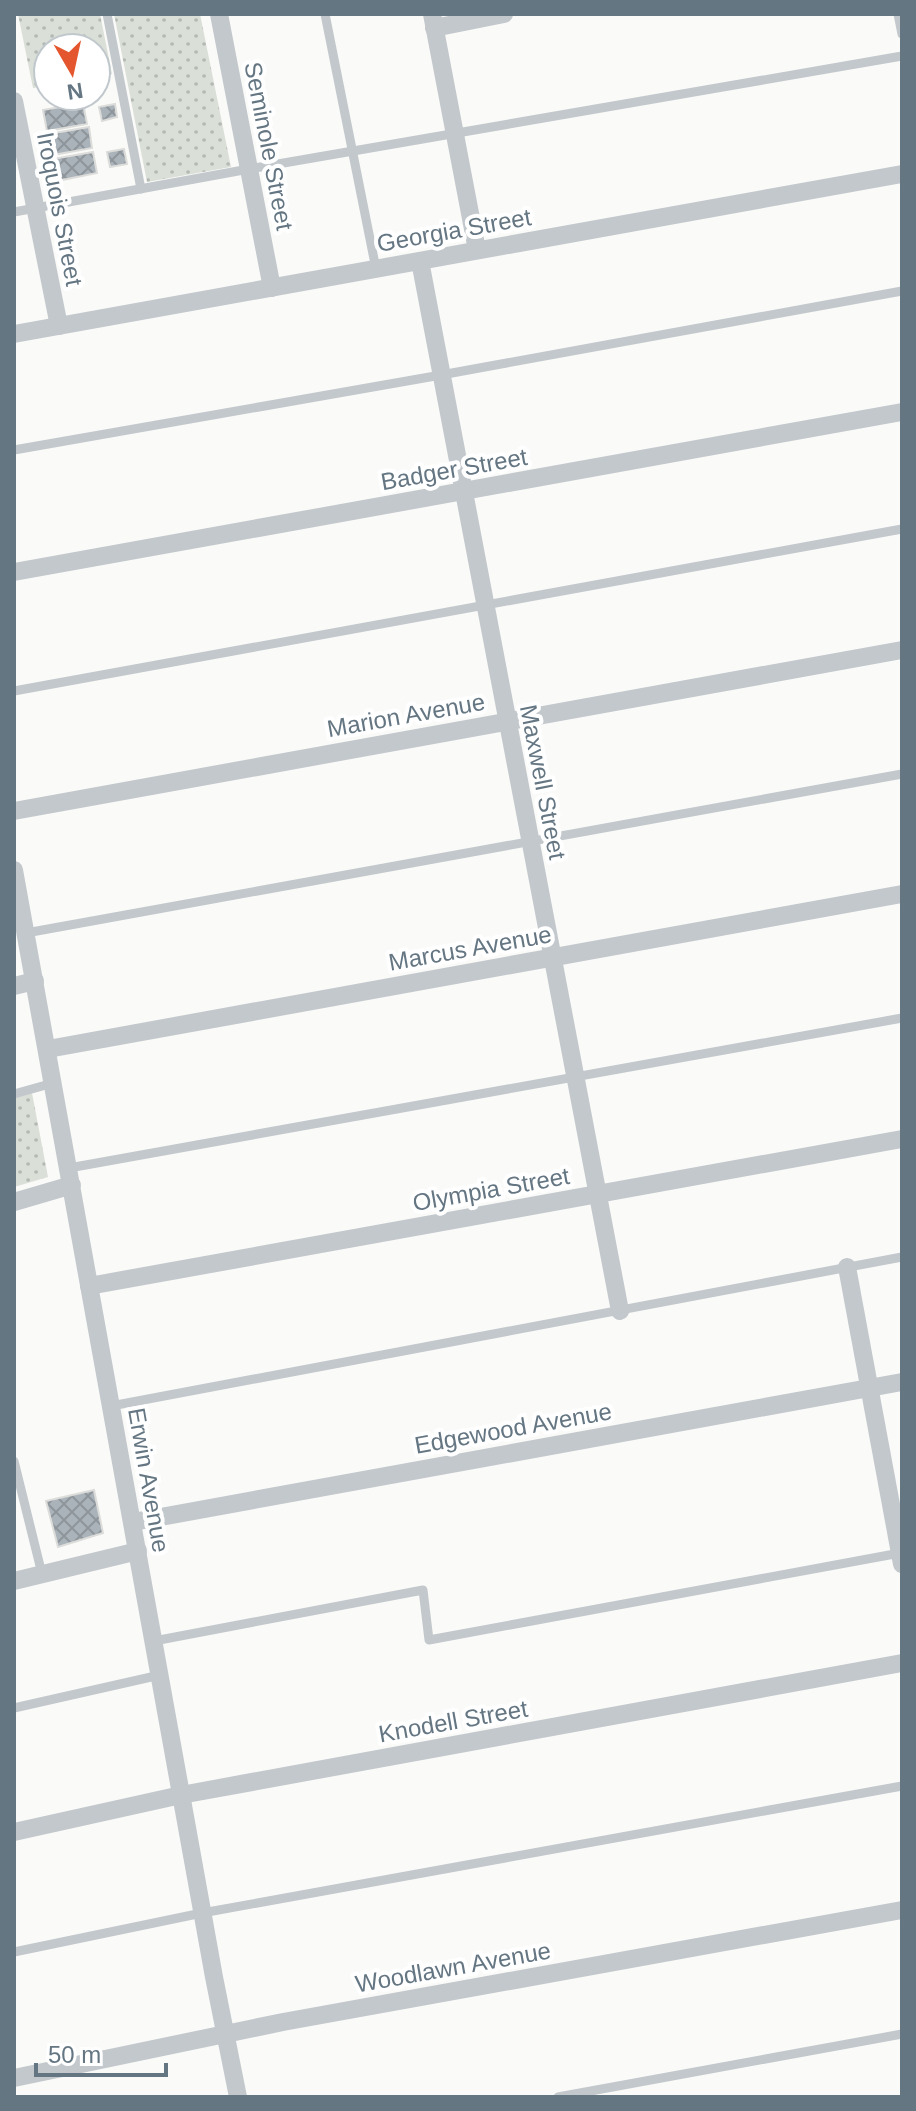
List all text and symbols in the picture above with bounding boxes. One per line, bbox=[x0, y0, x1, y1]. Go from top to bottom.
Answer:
north arrow bbox=[32, 32, 112, 112]
street label: Seminole Street bbox=[239, 60, 299, 233]
text: N bbox=[65, 78, 85, 105]
street label: Iroquois Street bbox=[32, 130, 88, 289]
street label: Georgia Street bbox=[375, 203, 534, 257]
street label: Badger Street bbox=[379, 443, 530, 495]
street label: Marion Avenue bbox=[325, 688, 487, 742]
street label: Maxwell Street bbox=[515, 702, 571, 862]
street label: Marcus Avenue bbox=[386, 920, 554, 976]
street label: Olympia Street bbox=[411, 1162, 572, 1216]
street label: Edgewood Avenue bbox=[412, 1397, 614, 1459]
street label: Erwin Avenue bbox=[123, 1406, 175, 1554]
street label: Knodell Street bbox=[376, 1695, 530, 1747]
street label: Woodlawn Avenue bbox=[353, 1937, 553, 1997]
scale bar bbox=[36, 2027, 166, 2077]
text: 50 m bbox=[48, 2041, 101, 2068]

